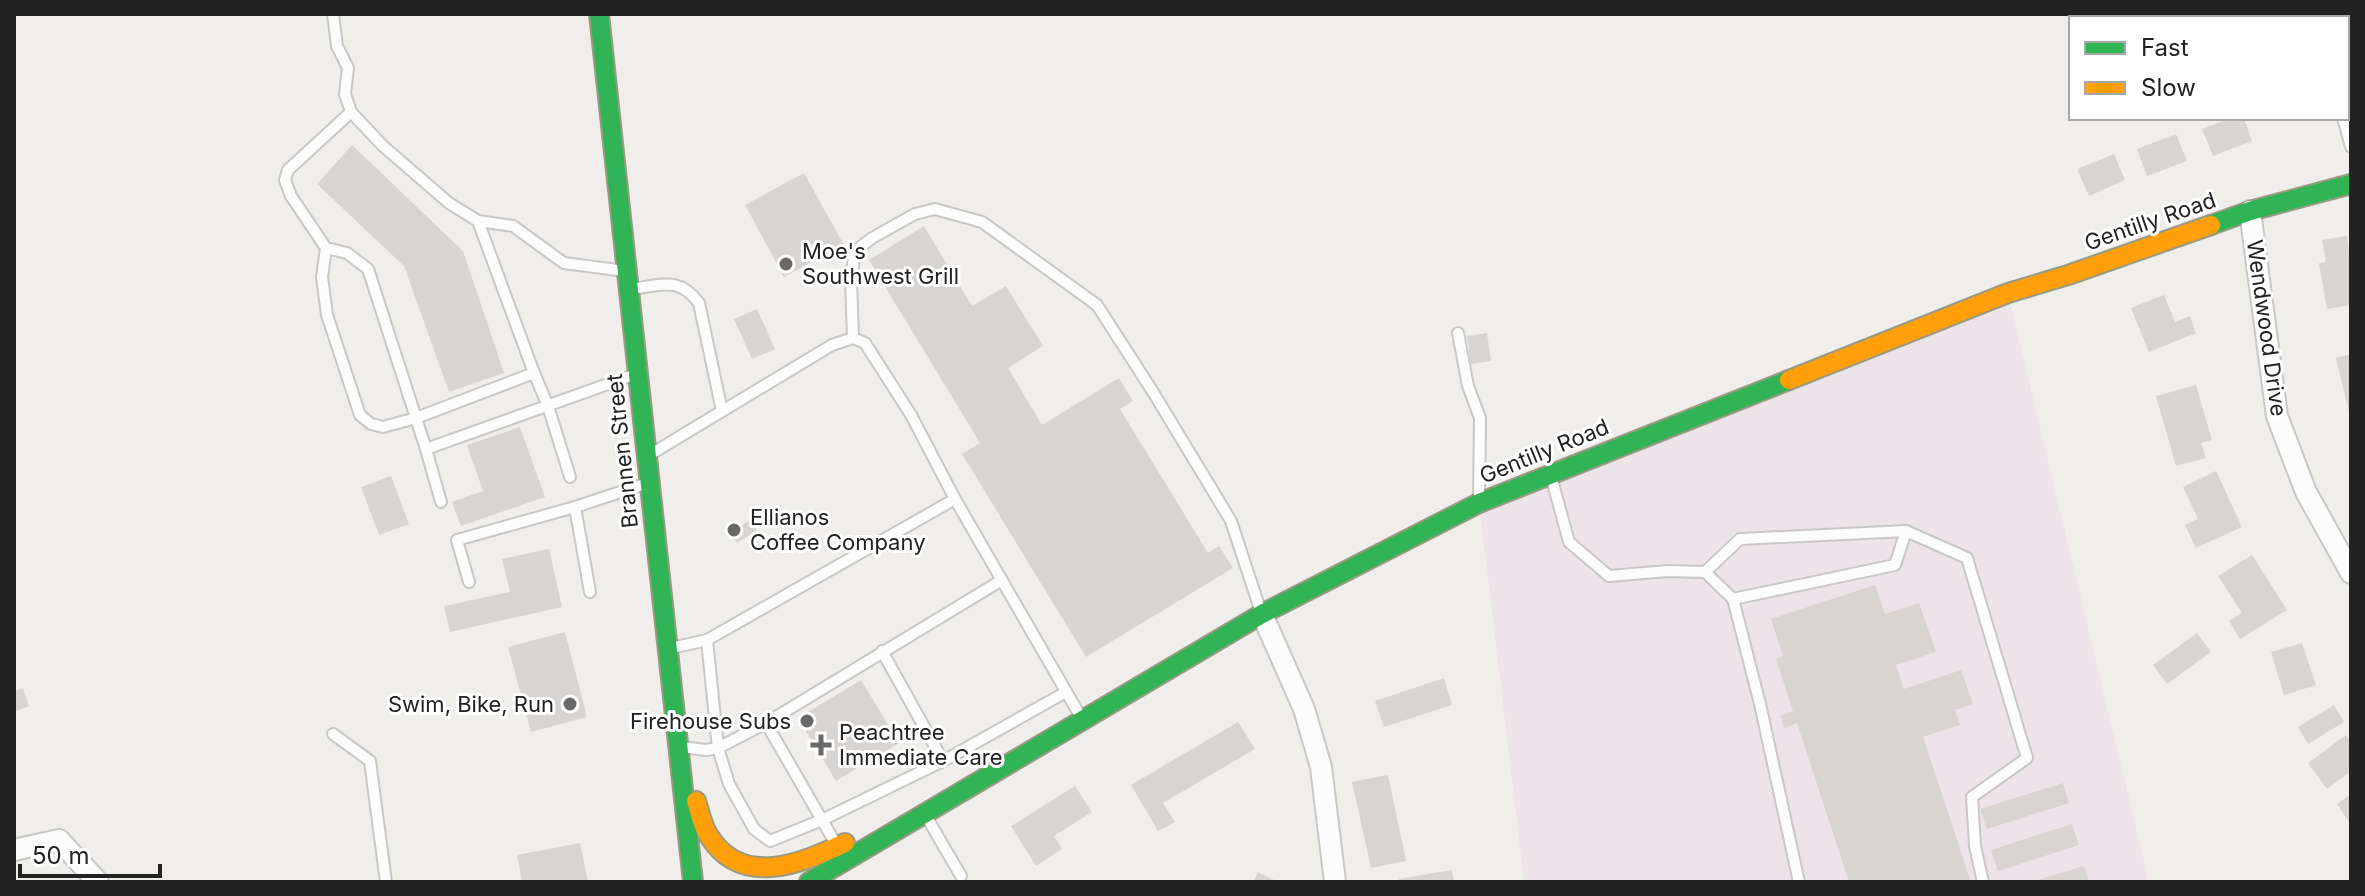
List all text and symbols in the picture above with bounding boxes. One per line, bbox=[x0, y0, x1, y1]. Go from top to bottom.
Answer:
legend bbox=[2069, 16, 2349, 120]
text: Fast bbox=[2141, 33, 2189, 62]
text: Slow bbox=[2141, 73, 2196, 102]
street label: Gentilly Road bbox=[2081, 186, 2219, 256]
place label: Moe's Southwest Grill bbox=[802, 238, 959, 289]
street label: Wendwood Drive bbox=[2242, 238, 2292, 418]
marker: Moe's Southwest Grill bbox=[777, 255, 795, 273]
street label: Brannen Street bbox=[601, 373, 643, 529]
street label: Gentilly Road bbox=[1476, 413, 1612, 489]
place label: Ellianos Coffee Company bbox=[750, 504, 926, 555]
marker: Ellianos Coffee Company bbox=[725, 521, 743, 539]
place label: Swim, Bike, Run bbox=[388, 691, 554, 717]
marker: Swim, Bike, Run bbox=[561, 695, 579, 713]
place label: Firehouse Subs bbox=[630, 708, 791, 734]
marker: Firehouse Subs bbox=[798, 712, 816, 730]
place label: Peachtree Immediate Care bbox=[839, 719, 1003, 770]
marker: Peachtree Immediate Care bbox=[810, 734, 832, 756]
scale bar bbox=[20, 828, 160, 878]
text: 50 m bbox=[32, 841, 90, 870]

